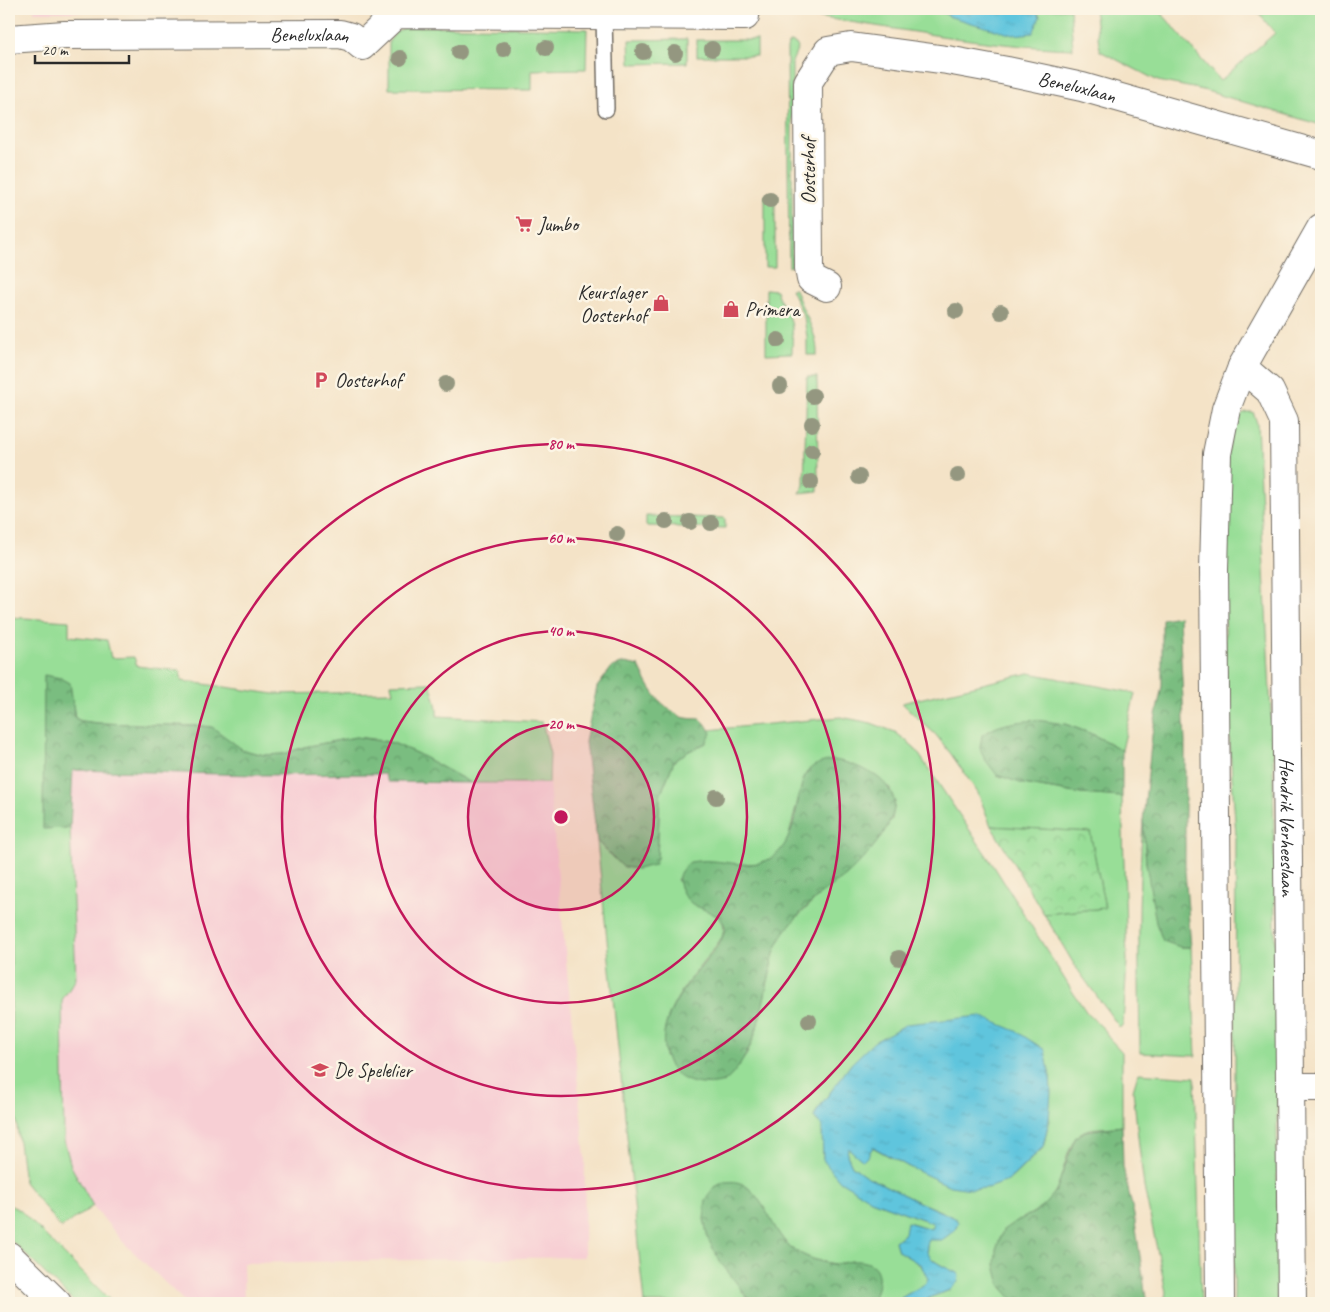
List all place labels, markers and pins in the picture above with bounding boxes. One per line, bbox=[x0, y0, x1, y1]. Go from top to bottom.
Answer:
place label: Jumbo bbox=[537, 212, 580, 237]
supermarket icon: Jumbo bbox=[514, 214, 534, 234]
place label: Keurslager Oosterhof bbox=[578, 280, 651, 328]
shop icon: Keurslager Oosterhof bbox=[651, 293, 671, 313]
place label: Primera bbox=[745, 297, 801, 322]
shop icon: Primera bbox=[721, 299, 741, 319]
place label: Oosterhof bbox=[335, 368, 406, 393]
parking icon: Oosterhof bbox=[311, 370, 331, 390]
centre of rings bbox=[552, 808, 570, 826]
place label: De Spelelier bbox=[334, 1058, 413, 1083]
school or university icon: De Spelelier bbox=[310, 1060, 330, 1080]

